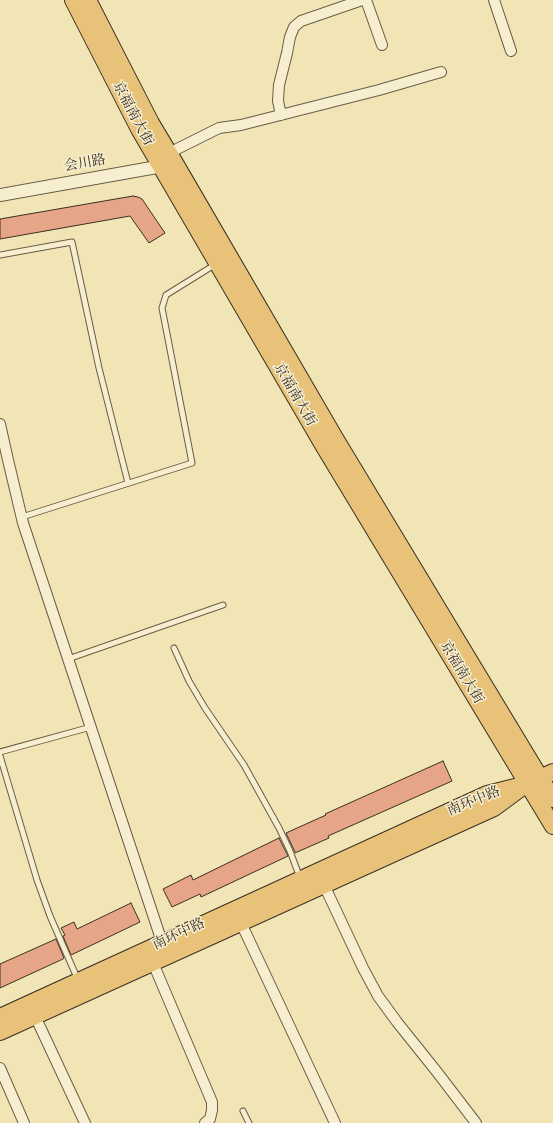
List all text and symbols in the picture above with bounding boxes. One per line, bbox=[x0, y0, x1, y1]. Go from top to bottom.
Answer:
street label: 京福南大街 bbox=[108, 79, 156, 149]
street label: 会川路 bbox=[63, 152, 107, 176]
street label: 京福南大街 bbox=[269, 360, 319, 430]
street label: 京福南大街 bbox=[436, 639, 486, 707]
street label: 南环中路 bbox=[445, 784, 503, 820]
street label: 南环中路 bbox=[150, 916, 208, 954]

